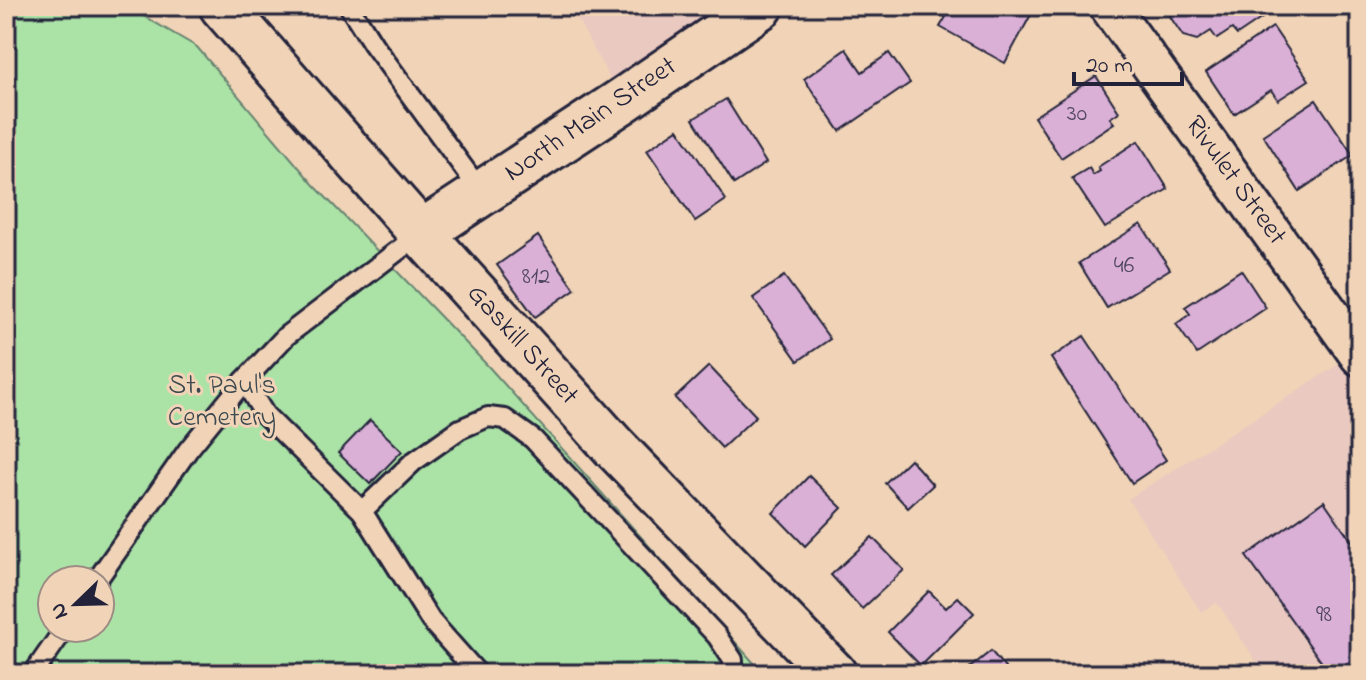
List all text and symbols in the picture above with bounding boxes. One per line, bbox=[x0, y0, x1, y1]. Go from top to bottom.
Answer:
scale bar bbox=[1074, 36, 1182, 86]
street label: North Main Street bbox=[496, 47, 686, 193]
text: 20 m bbox=[1086, 49, 1133, 84]
house number: 30 bbox=[1067, 97, 1087, 132]
street label: Rivulet Street bbox=[1174, 108, 1296, 254]
house number: 46 bbox=[1114, 249, 1135, 284]
house number: 812 bbox=[522, 260, 550, 295]
street label: Gaskill Street bbox=[456, 275, 588, 415]
park label: St. Paul's Cemetery bbox=[168, 366, 276, 439]
north arrow bbox=[36, 564, 116, 644]
text: N bbox=[43, 598, 78, 624]
house number: 98 bbox=[1316, 598, 1332, 633]

